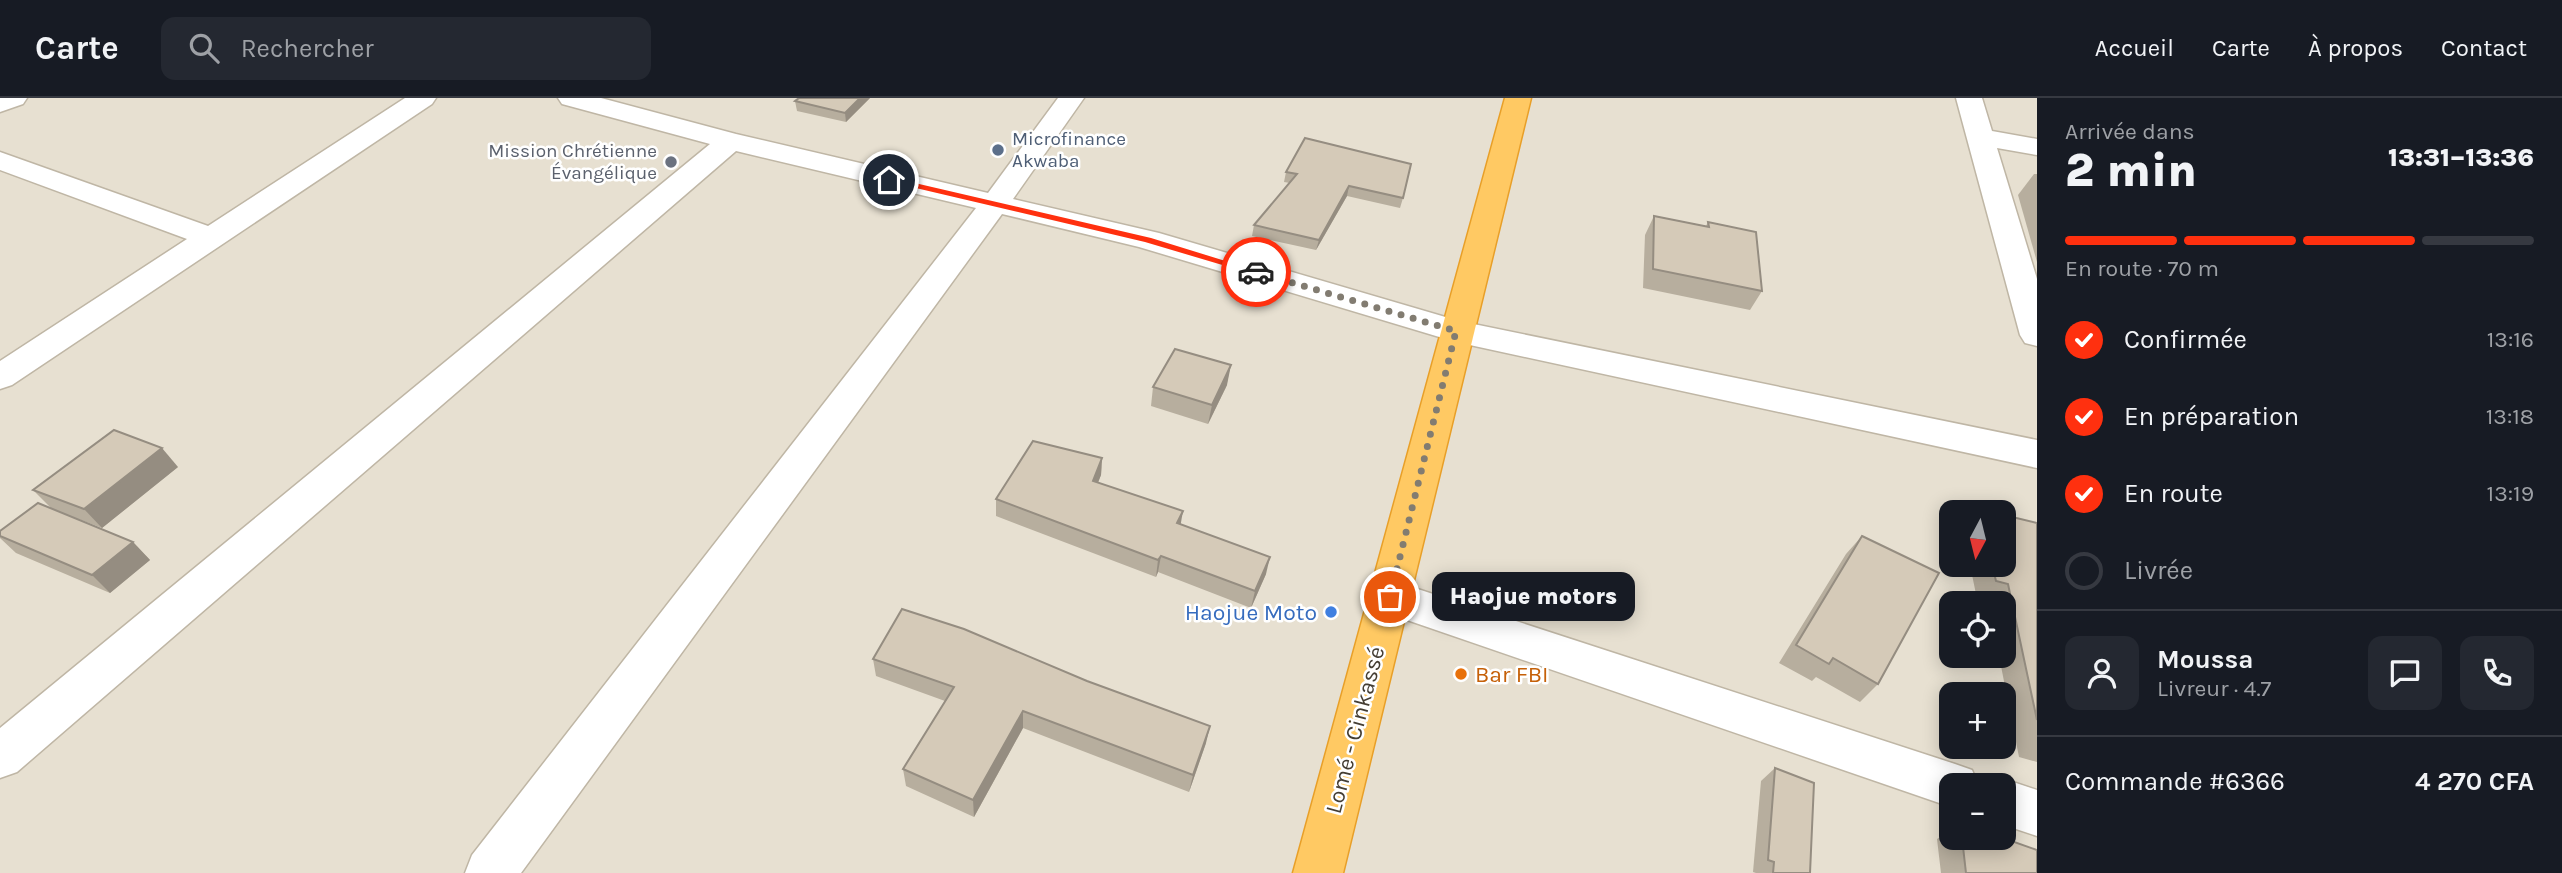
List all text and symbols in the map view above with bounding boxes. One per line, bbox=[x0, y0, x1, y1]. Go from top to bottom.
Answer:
search box bbox=[161, 17, 651, 80]
text: Carte bbox=[35, 29, 119, 67]
icon: search bbox=[185, 29, 223, 67]
text: Rechercher bbox=[241, 33, 374, 64]
text: Accueil bbox=[2095, 34, 2174, 62]
text: Carte bbox=[2212, 34, 2270, 62]
text: À propos bbox=[2308, 34, 2403, 62]
text: Contact bbox=[2441, 34, 2527, 62]
text: Arrivée dans bbox=[2065, 118, 2195, 145]
place label: Microfinance Akwaba bbox=[1012, 128, 1126, 172]
place label: Mission Chrétienne Évangélique bbox=[488, 140, 657, 184]
marker: Microfinance Akwaba bbox=[990, 142, 1006, 158]
text: 13:31–13:36 bbox=[2388, 142, 2534, 173]
text: 2 min bbox=[2065, 144, 2197, 198]
pin bbox=[859, 150, 919, 210]
marker: Mission Chrétienne Évangélique bbox=[663, 154, 679, 170]
icon: home bbox=[870, 161, 908, 199]
courier bbox=[1221, 237, 1291, 307]
icon: car bbox=[1237, 253, 1275, 291]
text: En route · 70 m bbox=[2065, 255, 2219, 282]
icon: check bbox=[2065, 321, 2103, 359]
text: Confirmée bbox=[2124, 324, 2247, 355]
text: 13:16 bbox=[2487, 326, 2534, 353]
icon: check bbox=[2065, 398, 2103, 436]
text: En préparation bbox=[2124, 401, 2299, 432]
text: 13:18 bbox=[2486, 403, 2534, 430]
icon: check bbox=[2065, 475, 2103, 513]
text: En route bbox=[2124, 478, 2223, 509]
text: 13:19 bbox=[2487, 480, 2534, 507]
north arrow bbox=[1939, 500, 2016, 578]
map controls bbox=[1939, 500, 2016, 850]
text: Livrée bbox=[2124, 555, 2193, 586]
pin bbox=[1360, 567, 1420, 627]
callout: Haojue motors bbox=[1432, 573, 1635, 622]
icon: bag bbox=[1371, 578, 1409, 616]
text: Haojue motors bbox=[1450, 583, 1617, 610]
button: locate bbox=[1939, 591, 2016, 668]
place label: Haojue Moto bbox=[1185, 599, 1317, 626]
marker: Haojue Moto bbox=[1323, 604, 1339, 620]
button: person bbox=[2065, 636, 2139, 710]
button: chat bbox=[2368, 636, 2442, 710]
button: phone bbox=[2460, 636, 2534, 710]
street label: Lomé - Cinkassé bbox=[1320, 643, 1390, 817]
text: Moussa bbox=[2157, 644, 2253, 675]
place label: Bar FBI bbox=[1475, 661, 1549, 688]
marker: Bar FBI bbox=[1453, 666, 1469, 682]
text: Livreur · 4.7 bbox=[2157, 675, 2271, 702]
button: + bbox=[1939, 682, 2016, 759]
text: Commande #6366 bbox=[2065, 766, 2285, 797]
text: 4 270 CFA bbox=[2415, 766, 2534, 797]
button: − bbox=[1939, 773, 2016, 850]

